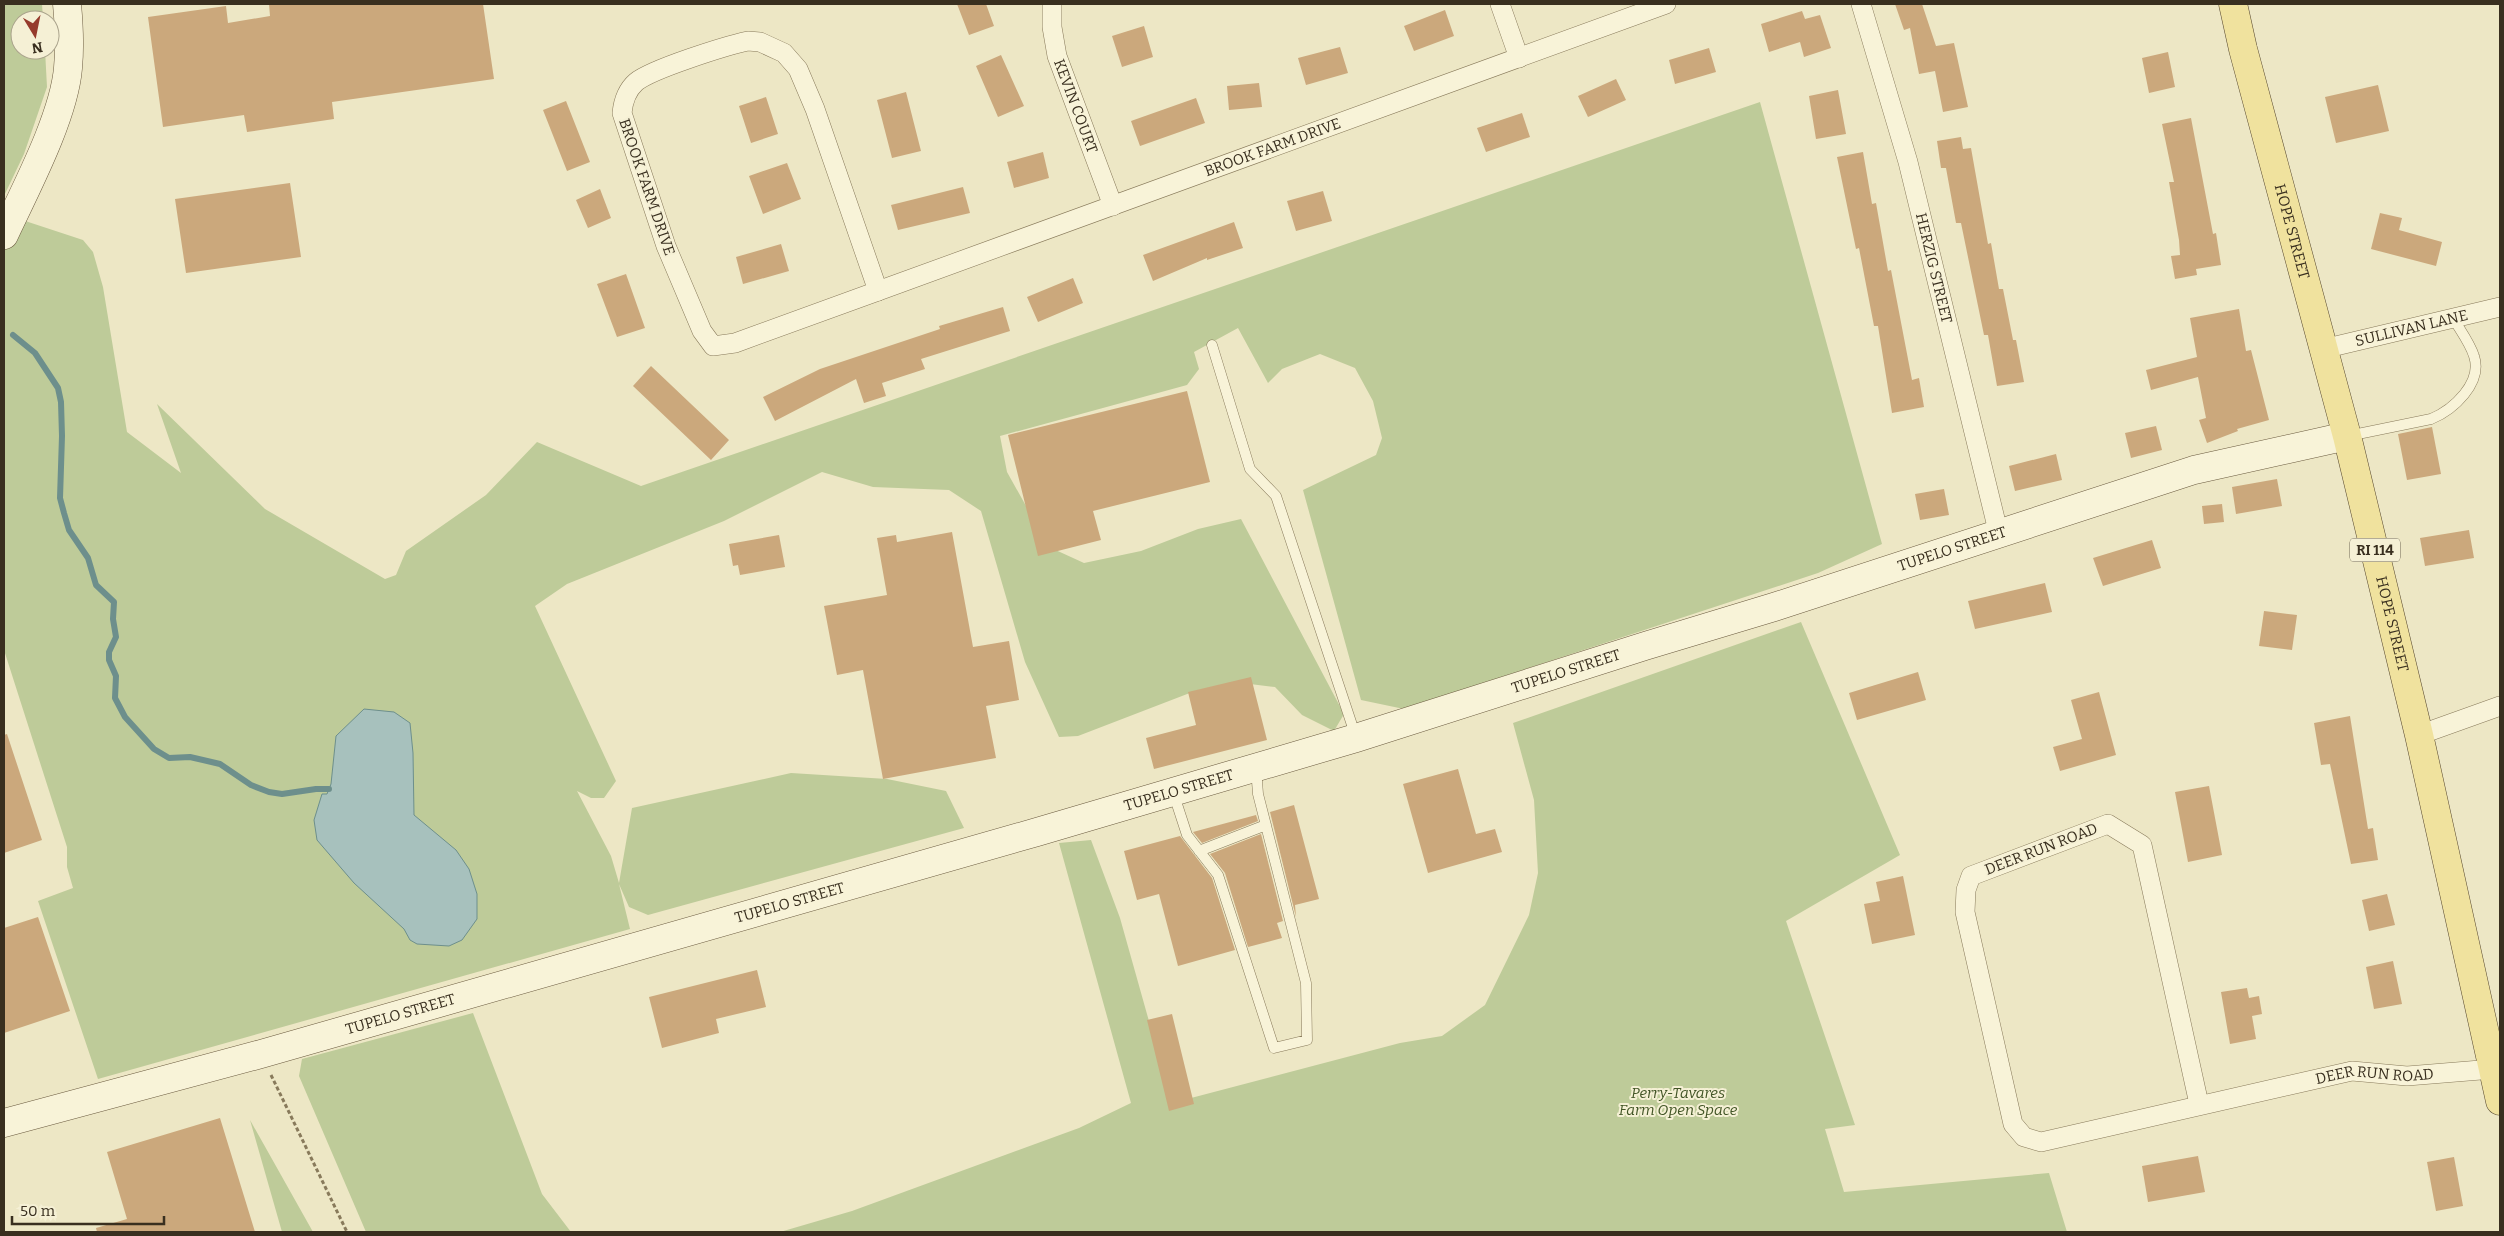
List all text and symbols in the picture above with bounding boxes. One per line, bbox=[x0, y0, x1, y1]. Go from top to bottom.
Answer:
north arrow bbox=[10, 10, 60, 60]
text: N bbox=[30, 38, 44, 57]
street label: KEVIN COURT bbox=[1050, 57, 1102, 156]
street label: BROOK FARM DRIVE bbox=[1202, 114, 1343, 180]
street label: BROOK FARM DRIVE bbox=[615, 116, 679, 258]
street label: HOPE STREET bbox=[2271, 182, 2313, 281]
street label: HERZIG STREET bbox=[1912, 211, 1956, 325]
street label: SULLIVAN LANE bbox=[2353, 306, 2470, 350]
street label: TUPELO STREET bbox=[1895, 523, 2009, 575]
road number: RI 114 bbox=[2350, 538, 2400, 562]
street label: HOPE STREET bbox=[2372, 574, 2412, 674]
street label: TUPELO STREET bbox=[1509, 645, 1623, 697]
street label: TUPELO STREET bbox=[1122, 766, 1236, 815]
street label: DEER RUN ROAD bbox=[1982, 819, 2100, 879]
street label: TUPELO STREET bbox=[733, 878, 847, 927]
street label: TUPELO STREET bbox=[343, 990, 457, 1038]
street label: DEER RUN ROAD bbox=[2314, 1062, 2434, 1088]
park label: Perry-Tavares Farm Open Space bbox=[1619, 1084, 1738, 1119]
scale bar bbox=[12, 1194, 165, 1226]
text: 50 m bbox=[20, 1202, 56, 1220]

